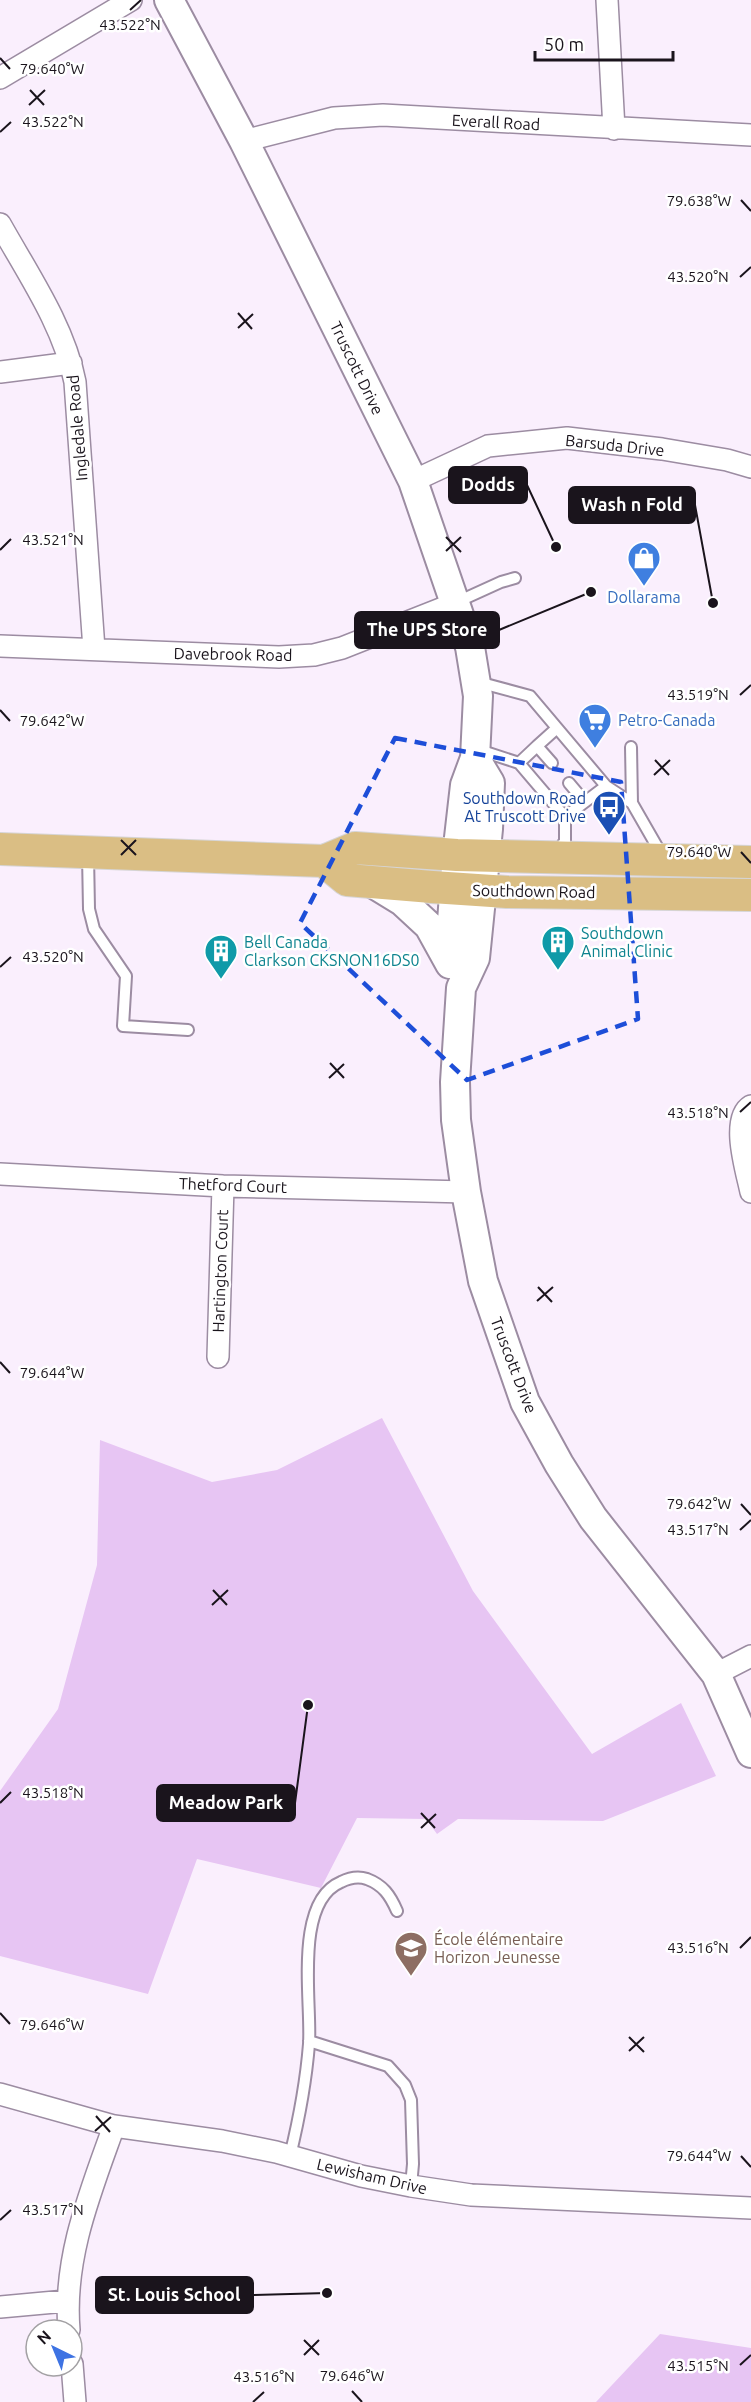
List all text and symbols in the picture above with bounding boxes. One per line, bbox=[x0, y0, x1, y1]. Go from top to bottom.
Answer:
text: 43.522°N bbox=[99, 16, 161, 33]
scale bar bbox=[535, 24, 673, 62]
text: 50 m bbox=[544, 34, 584, 54]
text: 79.640°W bbox=[20, 60, 84, 77]
street label: Everall Road bbox=[451, 111, 541, 133]
text: 43.522°N bbox=[22, 113, 84, 130]
text: 79.638°W bbox=[667, 192, 731, 209]
text: 43.520°N bbox=[667, 268, 729, 285]
street label: Truscott Drive bbox=[327, 319, 387, 417]
street label: Ingledale Road bbox=[63, 374, 91, 482]
street label: Barsuda Drive bbox=[565, 431, 665, 459]
callout: Dodds bbox=[449, 467, 527, 503]
text: Dodds bbox=[461, 474, 515, 494]
callout: Wash n Fold bbox=[569, 487, 695, 523]
text: Wash n Fold bbox=[581, 494, 683, 514]
text: 43.521°N bbox=[22, 531, 84, 548]
shop icon: Dollarama bbox=[626, 540, 662, 587]
place label: Dollarama bbox=[607, 588, 681, 606]
callout: The UPS Store bbox=[355, 612, 499, 648]
text: The UPS Store bbox=[367, 619, 487, 639]
street label: Davebrook Road bbox=[173, 644, 293, 664]
text: 43.519°N bbox=[667, 686, 729, 703]
supermarket icon: Petro-Canada bbox=[577, 702, 613, 749]
place label: Petro-Canada bbox=[618, 711, 715, 729]
text: 79.642°W bbox=[20, 712, 84, 729]
place label: Southdown Road At Truscott Drive bbox=[463, 789, 586, 825]
bus stop icon: Southdown Road At Truscott Drive bbox=[591, 789, 627, 836]
text: 79.640°W bbox=[667, 843, 731, 860]
street label: Southdown Road bbox=[472, 881, 596, 901]
building icon: Southdown Animal Clinic bbox=[540, 924, 576, 971]
place label: Southdown Animal Clinic bbox=[581, 924, 673, 960]
building icon: Bell Canada Clarkson CKSNON16DS0 bbox=[203, 933, 239, 980]
place label: Bell Canada Clarkson CKSNON16DS0 bbox=[244, 933, 419, 969]
text: 43.520°N bbox=[22, 948, 84, 965]
text: 43.518°N bbox=[667, 1104, 729, 1121]
street label: Thetford Court bbox=[179, 1174, 288, 1196]
street label: Hartington Court bbox=[209, 1209, 231, 1333]
street label: Truscott Drive bbox=[487, 1314, 541, 1416]
text: 79.644°W bbox=[20, 1364, 84, 1381]
text: 79.642°W bbox=[667, 1495, 731, 1512]
text: 43.517°N bbox=[667, 1521, 729, 1538]
text: 43.518°N bbox=[22, 1784, 84, 1801]
callout: Meadow Park bbox=[157, 1785, 295, 1821]
text: Meadow Park bbox=[169, 1792, 283, 1812]
place label: École élémentaire Horizon Jeunesse bbox=[434, 1928, 563, 1966]
school or university icon: École élémentaire Horizon Jeunesse bbox=[393, 1930, 429, 1977]
text: 43.516°N bbox=[667, 1939, 729, 1956]
text: 79.646°W bbox=[20, 2016, 84, 2033]
text: 79.644°W bbox=[667, 2147, 731, 2164]
street label: Lewisham Drive bbox=[315, 2155, 429, 2197]
text: 43.517°N bbox=[22, 2201, 84, 2218]
callout: St. Louis School bbox=[96, 2277, 253, 2313]
text: St. Louis School bbox=[108, 2284, 241, 2304]
north arrow bbox=[24, 2318, 84, 2378]
text: N bbox=[33, 2326, 54, 2348]
text: 43.515°N bbox=[667, 2357, 729, 2374]
text: 79.646°W bbox=[320, 2367, 384, 2384]
text: 43.516°N bbox=[233, 2368, 295, 2385]

